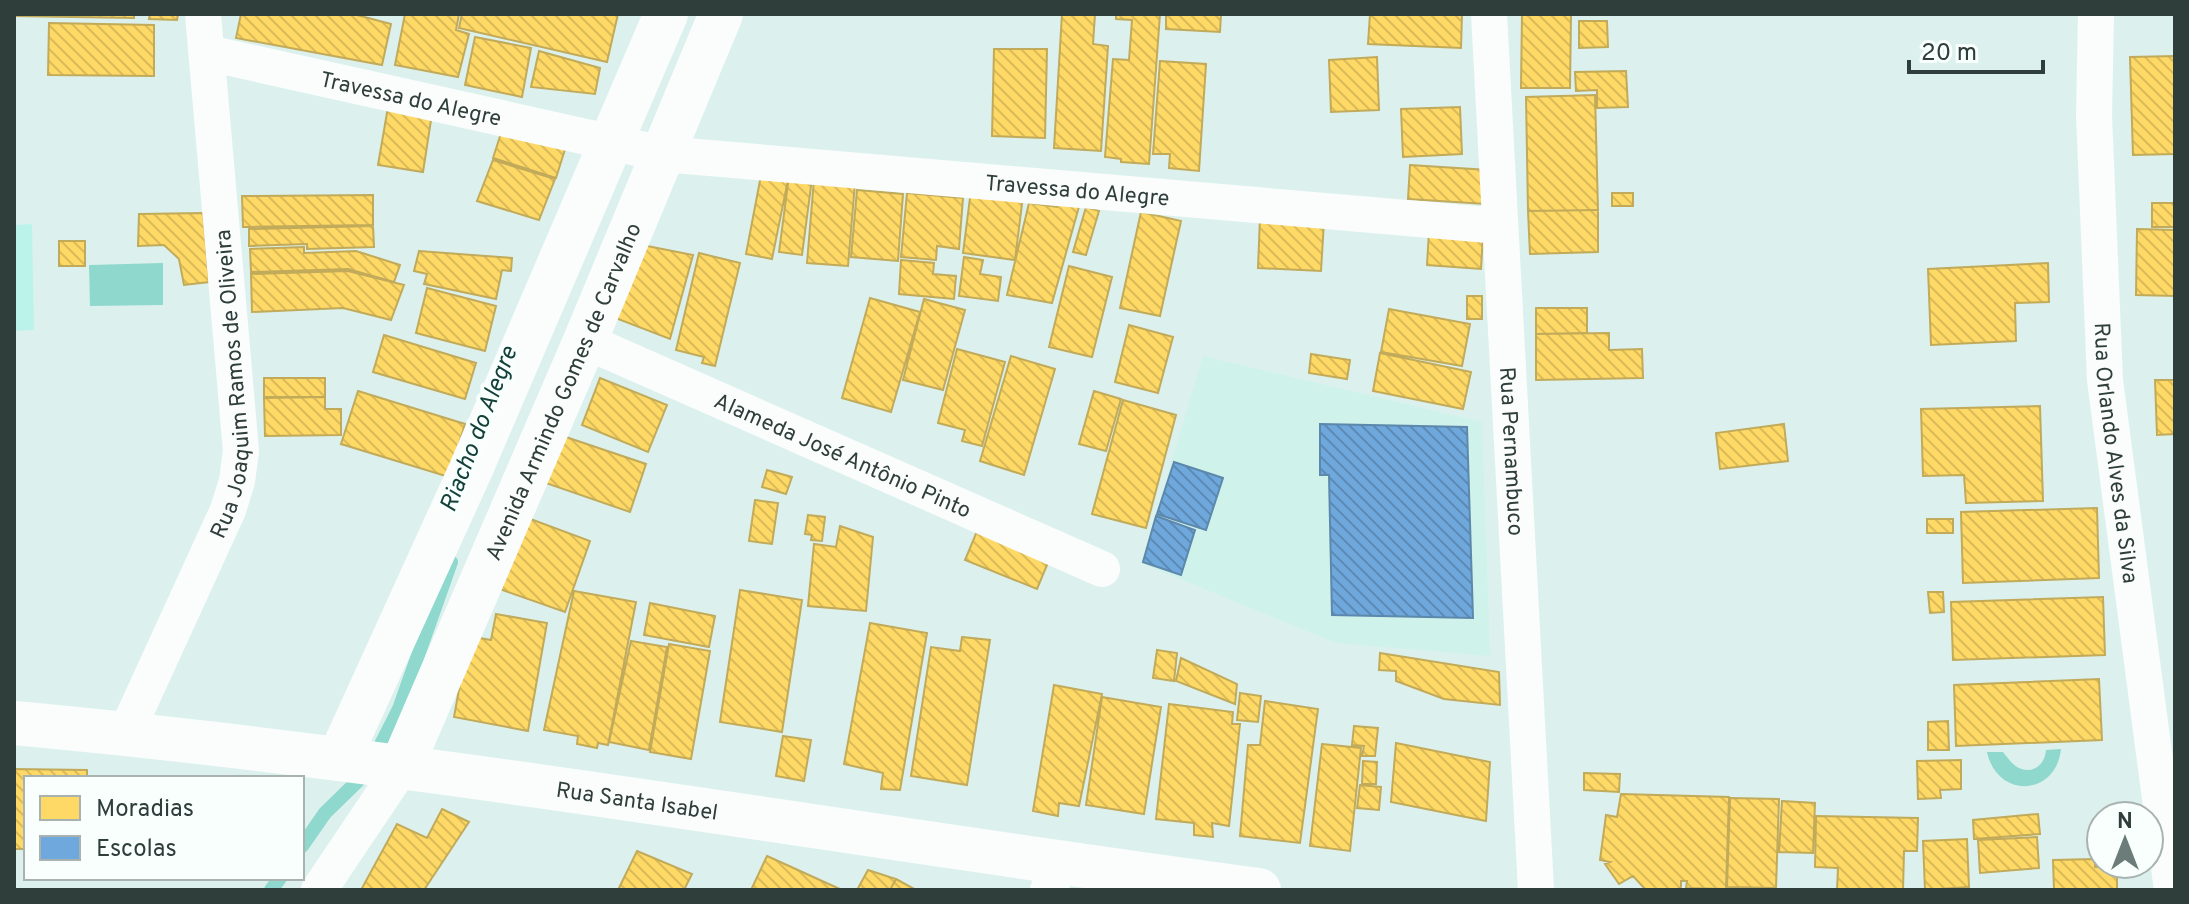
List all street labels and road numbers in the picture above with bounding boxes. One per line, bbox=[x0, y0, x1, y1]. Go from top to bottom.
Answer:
street label: Travessa do Alegre bbox=[317, 67, 504, 134]
street label: Travessa do Alegre bbox=[984, 171, 1170, 214]
street label: Avenida Armindo Gomes de Carvalho bbox=[481, 219, 649, 565]
street label: Rua Joaquim Ramos de Oliveira bbox=[206, 228, 257, 543]
street label: Rua Orlando Alves da Silva bbox=[2087, 322, 2143, 585]
street label: Rua Pernambuco bbox=[1492, 366, 1528, 537]
street label: Alameda José Antônio Pinto bbox=[709, 389, 975, 526]
street label: Rua Santa Isabel bbox=[554, 778, 720, 828]

